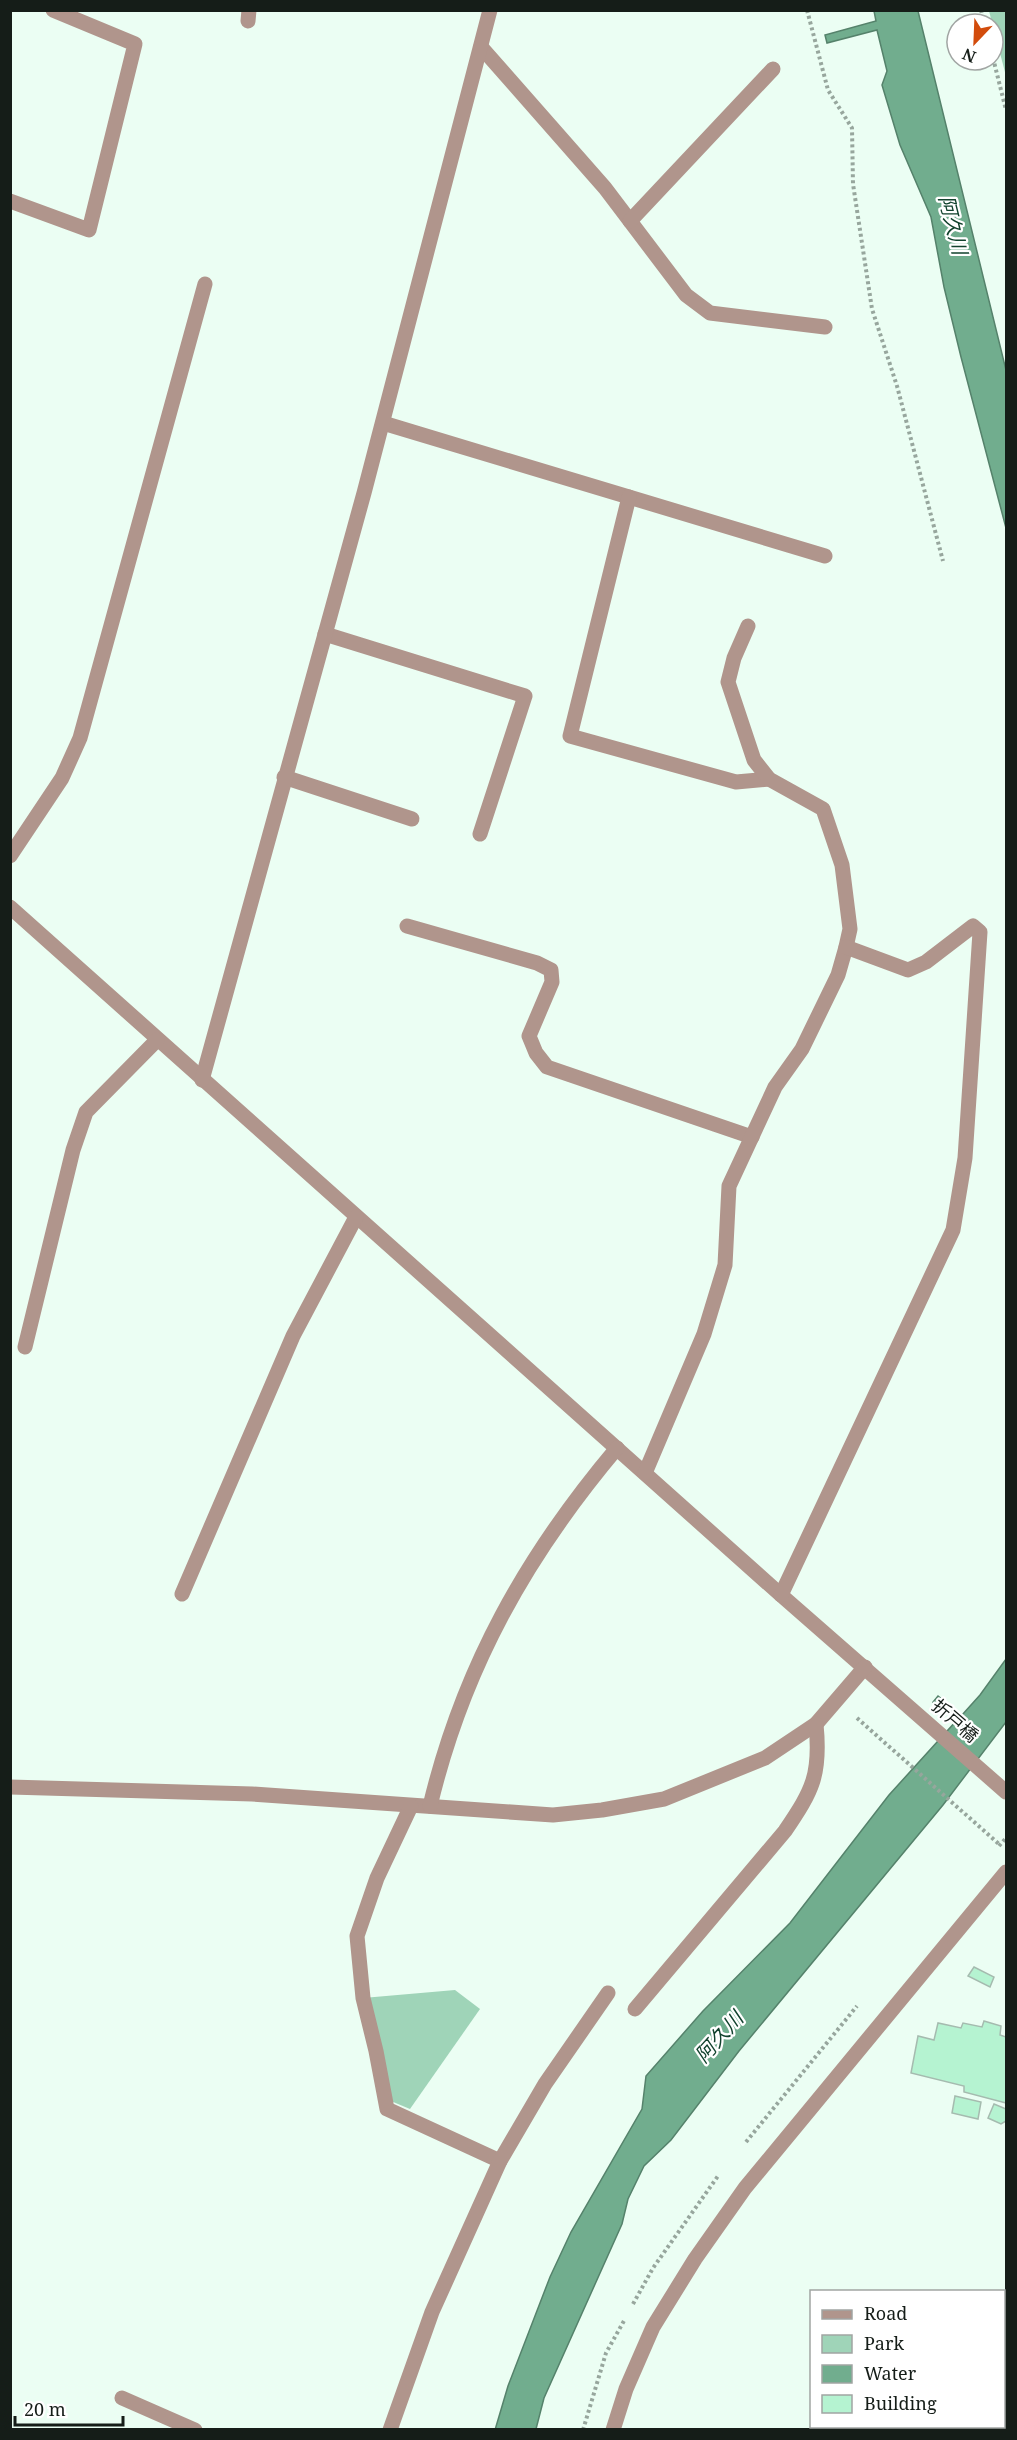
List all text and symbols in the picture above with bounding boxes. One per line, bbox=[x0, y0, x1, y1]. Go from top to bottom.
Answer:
north arrow bbox=[945, 12, 1005, 72]
text: N bbox=[959, 43, 979, 68]
water label: 阿久川 bbox=[933, 193, 974, 259]
street label: 折戸橋 bbox=[927, 1693, 984, 1747]
water label: 阿久川 bbox=[689, 2004, 750, 2068]
legend bbox=[810, 2290, 1005, 2428]
text: Road bbox=[864, 2301, 907, 2325]
text: Park bbox=[864, 2331, 904, 2355]
text: Water bbox=[864, 2361, 917, 2385]
scale bar bbox=[15, 2389, 123, 2427]
text: Building bbox=[864, 2391, 937, 2415]
text: 20 m bbox=[24, 2397, 66, 2421]

